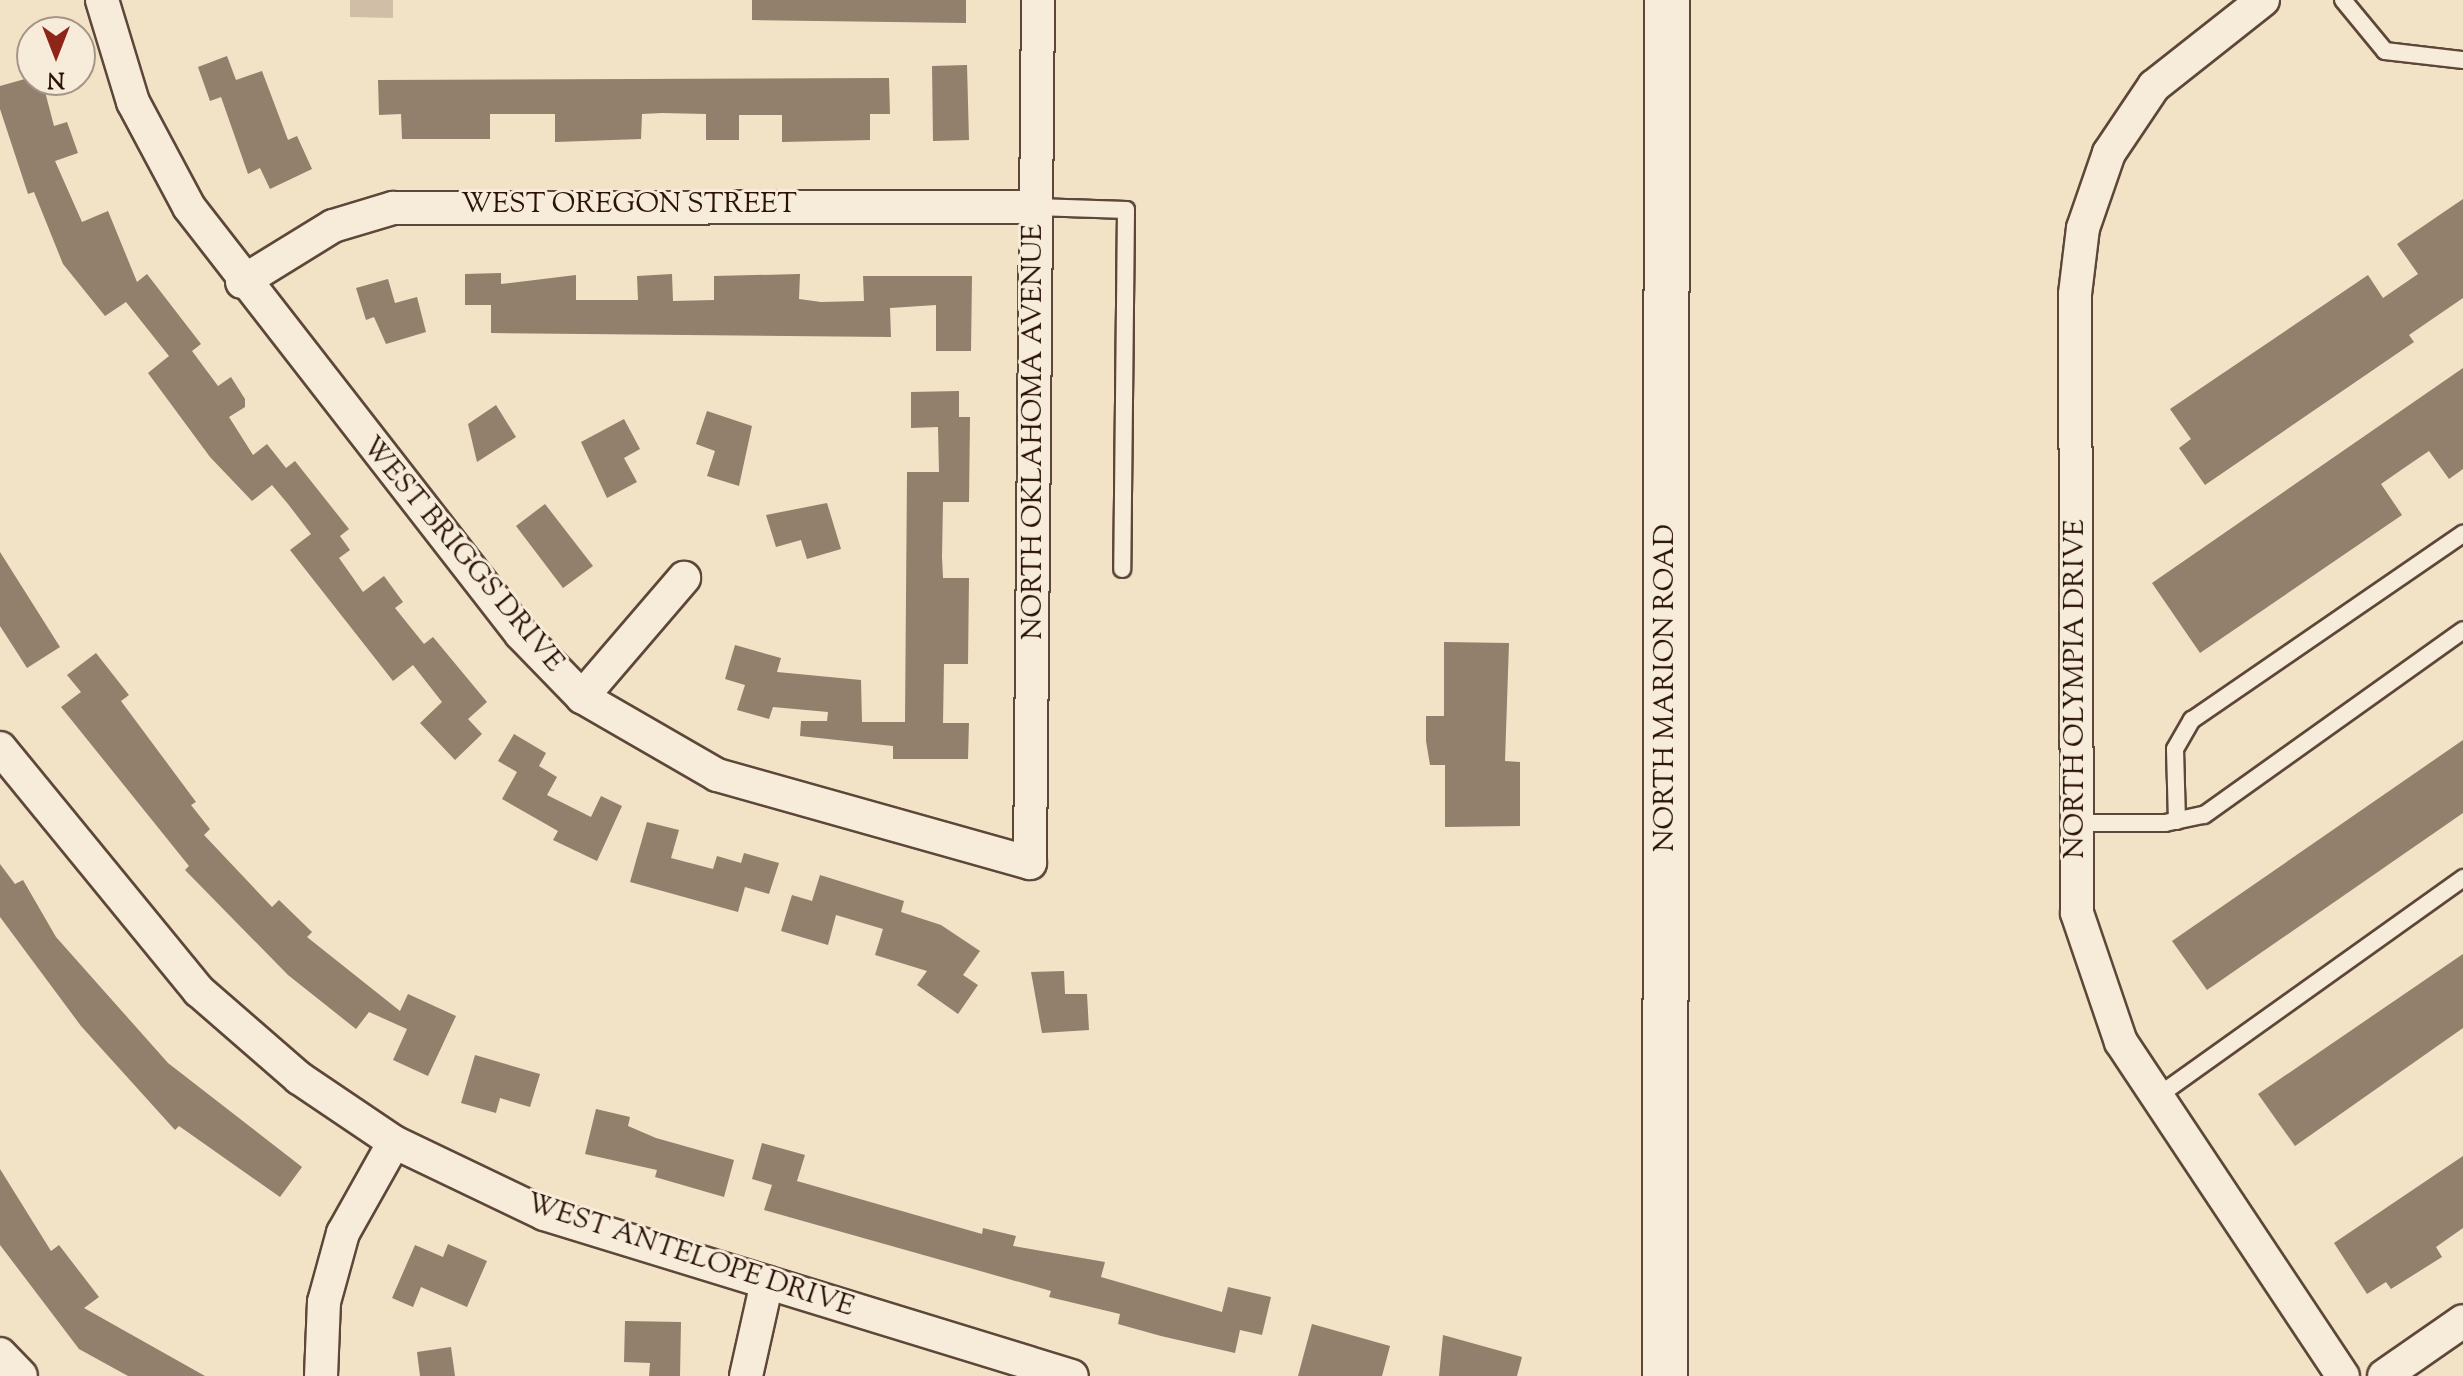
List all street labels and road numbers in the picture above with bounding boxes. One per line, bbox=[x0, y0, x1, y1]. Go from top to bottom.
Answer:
street label: WEST OREGON STREET bbox=[461, 188, 797, 222]
street label: NORTH OKLAHOMA AVENUE bbox=[1017, 224, 1051, 640]
street label: WEST BRIGGS DRIVE bbox=[354, 431, 570, 679]
street label: NORTH OLYMPIA DRIVE bbox=[2059, 519, 2093, 859]
street label: NORTH MARION ROAD bbox=[1649, 524, 1683, 852]
street label: WEST ANTELOPE DRIVE bbox=[522, 1187, 858, 1325]

